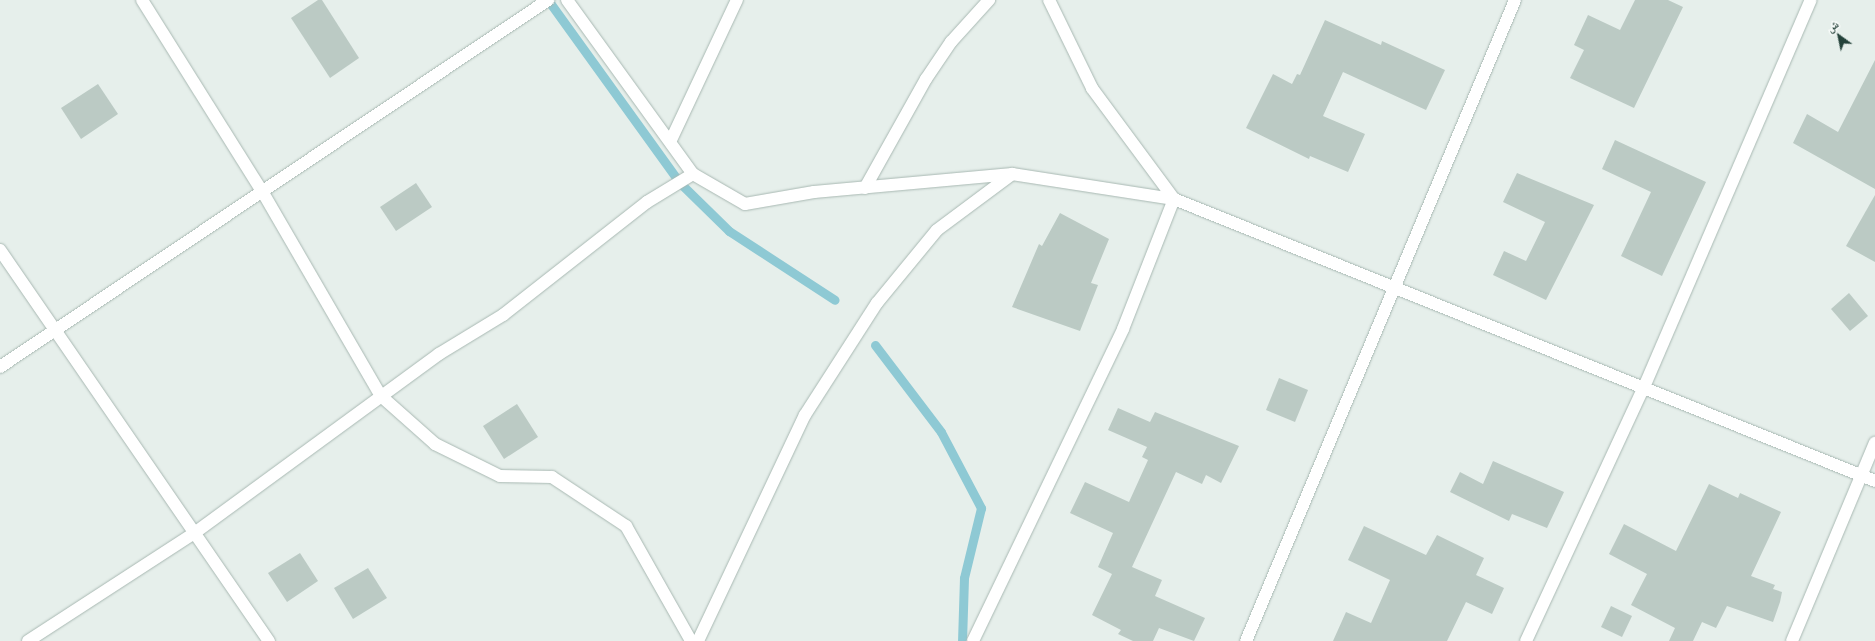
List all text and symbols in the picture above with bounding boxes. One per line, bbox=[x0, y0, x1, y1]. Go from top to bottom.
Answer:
north arrow bbox=[1819, 16, 1859, 56]
text: ش bbox=[1824, 17, 1841, 35]

